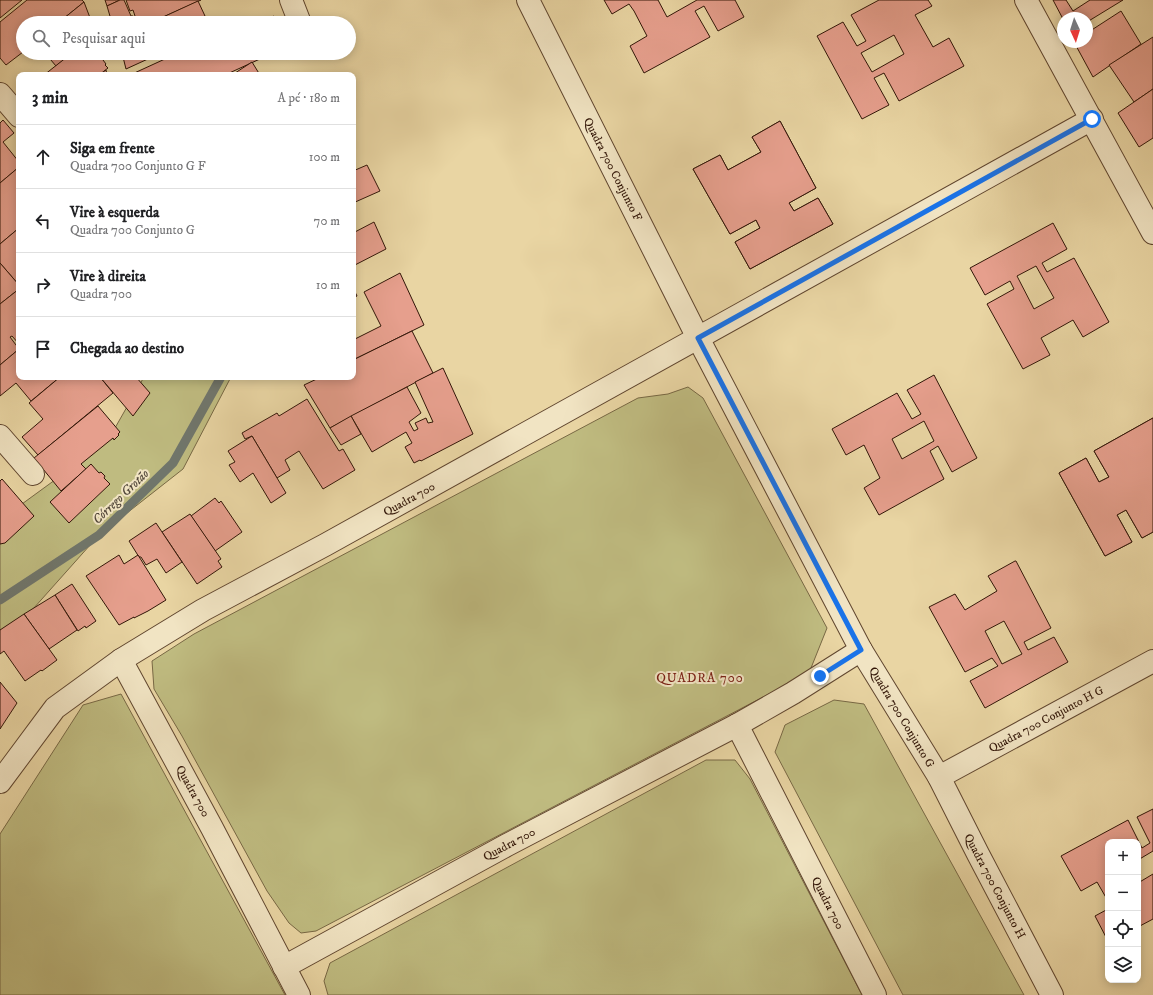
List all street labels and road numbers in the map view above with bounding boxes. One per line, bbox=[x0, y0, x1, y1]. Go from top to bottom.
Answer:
street label: Quadra 700 Conjunto F bbox=[580, 115, 645, 224]
street label: Quadra 700 bbox=[381, 479, 438, 520]
street label: Quadra 700 Conjunto G bbox=[865, 664, 938, 771]
street label: Quadra 700 Conjunto H G bbox=[986, 682, 1107, 756]
street label: Quadra 700 bbox=[172, 763, 213, 820]
street label: Quadra 700 bbox=[480, 824, 538, 864]
street label: Quadra 700 Conjunto H bbox=[960, 831, 1029, 941]
street label: Quadra 700 bbox=[808, 874, 847, 932]

